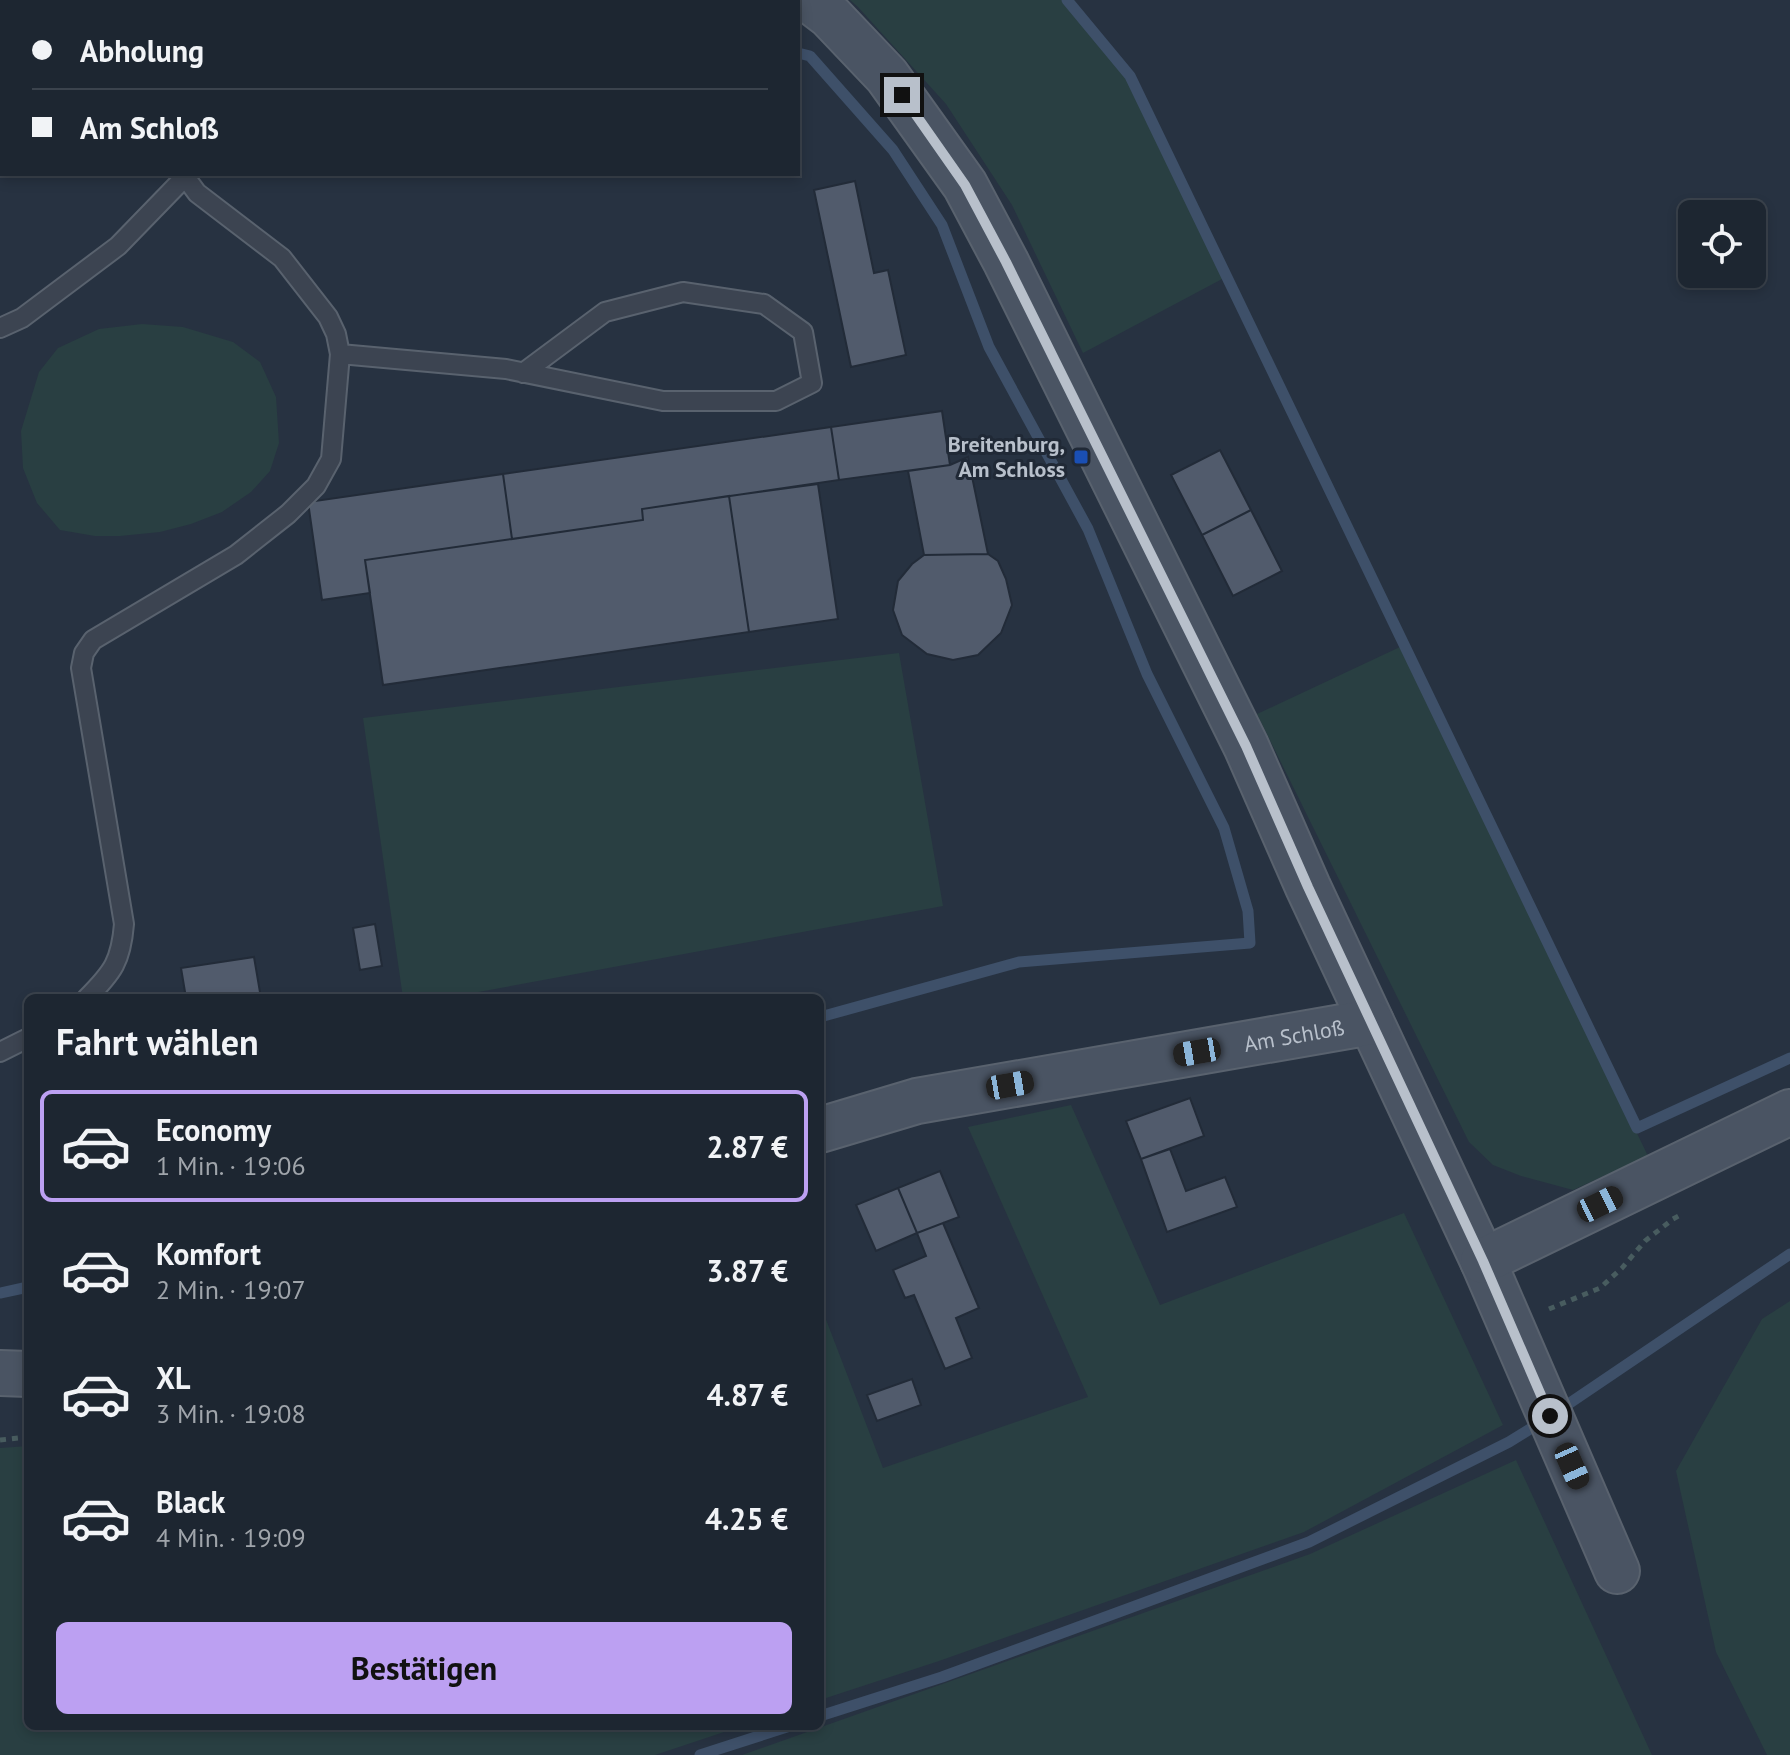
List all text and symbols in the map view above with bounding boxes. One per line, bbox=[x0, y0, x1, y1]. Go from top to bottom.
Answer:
text: Abholung bbox=[80, 31, 204, 70]
route end bbox=[884, 77, 920, 113]
text: Am Schloß bbox=[80, 108, 219, 147]
map controls bbox=[1678, 200, 1766, 288]
button: locate bbox=[1678, 200, 1766, 288]
place label: Breitenburg, Am Schloss bbox=[948, 430, 1065, 483]
marker: Breitenburg, Am Schloss bbox=[1072, 448, 1090, 466]
street label: Am Schloß bbox=[1242, 1013, 1347, 1058]
text: Fahrt wählen bbox=[56, 1018, 259, 1065]
car bbox=[1171, 1036, 1223, 1068]
car bbox=[984, 1069, 1036, 1101]
icon: car bbox=[60, 1110, 132, 1182]
text: Economy bbox=[156, 1110, 271, 1149]
text: 2.87 € bbox=[707, 1127, 788, 1166]
text: 1 Min. · 19:06 bbox=[156, 1149, 306, 1182]
car bbox=[1573, 1183, 1627, 1225]
icon: car bbox=[60, 1234, 132, 1306]
text: Komfort bbox=[156, 1234, 261, 1273]
text: 3.87 € bbox=[707, 1251, 788, 1290]
text: 2 Min. · 19:07 bbox=[156, 1273, 306, 1306]
icon: car bbox=[60, 1358, 132, 1430]
text: XL bbox=[156, 1358, 190, 1397]
text: 4.87 € bbox=[707, 1375, 788, 1414]
text: 3 Min. · 19:08 bbox=[156, 1397, 306, 1430]
route start bbox=[1532, 1398, 1568, 1434]
car bbox=[1551, 1439, 1593, 1493]
icon: car bbox=[60, 1482, 132, 1554]
text: Black bbox=[156, 1482, 225, 1521]
text: 4.25 € bbox=[705, 1499, 788, 1538]
text: 4 Min. · 19:09 bbox=[156, 1521, 306, 1554]
button: Bestätigen bbox=[56, 1622, 792, 1714]

